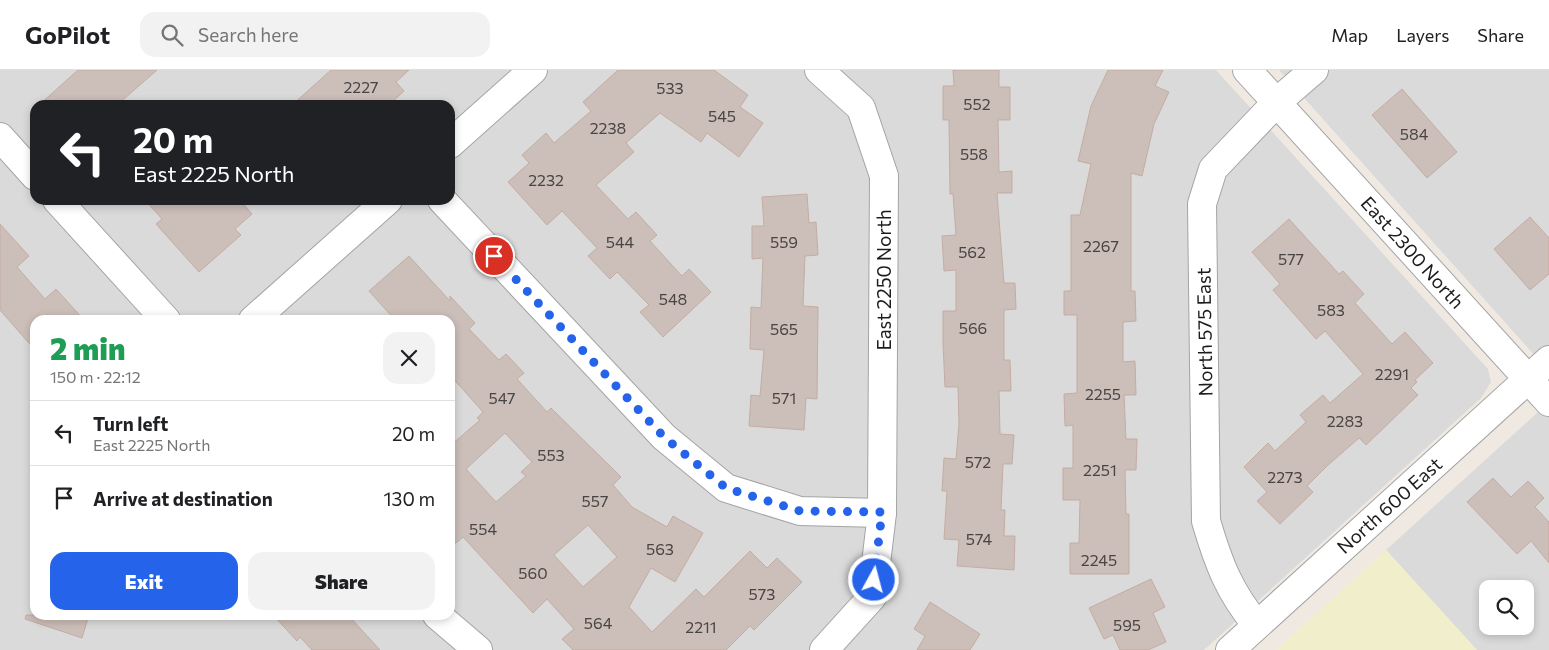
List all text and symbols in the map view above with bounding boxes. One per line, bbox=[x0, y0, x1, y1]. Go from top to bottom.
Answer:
search box bbox=[140, 12, 490, 57]
text: GoPilot bbox=[25, 20, 110, 49]
icon: search bbox=[158, 21, 186, 49]
text: Search here bbox=[198, 23, 299, 46]
text: Map bbox=[1331, 24, 1368, 46]
text: Layers bbox=[1396, 24, 1449, 46]
text: Share bbox=[1477, 24, 1524, 46]
house number: 2227 bbox=[343, 77, 379, 96]
house number: 533 bbox=[656, 78, 684, 97]
house number: 552 bbox=[963, 94, 991, 113]
house number: 545 bbox=[708, 106, 736, 125]
text: 20 m bbox=[133, 117, 213, 160]
house number: 2238 bbox=[590, 118, 626, 137]
icon: left bbox=[50, 120, 115, 185]
house number: 584 bbox=[1400, 124, 1429, 143]
house number: 558 bbox=[960, 144, 988, 163]
text: East 2225 North bbox=[133, 160, 294, 187]
house number: 2232 bbox=[528, 170, 564, 189]
street label: East 2300 North bbox=[1357, 191, 1469, 313]
street label: East 2250 North bbox=[872, 209, 895, 351]
house number: 544 bbox=[606, 232, 635, 251]
house number: 559 bbox=[770, 232, 798, 251]
pin bbox=[473, 235, 515, 277]
house number: 2267 bbox=[1083, 236, 1119, 255]
icon: arrive bbox=[480, 242, 508, 270]
house number: 562 bbox=[958, 242, 986, 261]
house number: 577 bbox=[1278, 249, 1304, 268]
street label: North 575 East bbox=[1191, 267, 1217, 397]
house number: 548 bbox=[659, 289, 687, 308]
house number: 583 bbox=[1317, 300, 1345, 319]
house number: 566 bbox=[959, 318, 987, 337]
house number: 565 bbox=[770, 319, 798, 338]
text: 2 min bbox=[50, 329, 125, 366]
button: close bbox=[383, 332, 435, 384]
house number: 2291 bbox=[1375, 364, 1409, 383]
text: 150 m · 22:12 bbox=[50, 367, 141, 386]
house number: 2255 bbox=[1085, 384, 1121, 403]
house number: 547 bbox=[489, 388, 515, 407]
house number: 571 bbox=[772, 388, 796, 407]
house number: 2283 bbox=[1327, 411, 1363, 430]
text: Turn left bbox=[93, 412, 168, 435]
icon: left bbox=[50, 419, 78, 447]
text: 20 m bbox=[392, 422, 435, 445]
text: East 2225 North bbox=[93, 435, 210, 454]
house number: 553 bbox=[537, 445, 565, 464]
house number: 572 bbox=[965, 452, 991, 471]
street label: North 600 East bbox=[1332, 452, 1446, 558]
house number: 2251 bbox=[1083, 460, 1117, 479]
house number: 2273 bbox=[1267, 467, 1303, 486]
icon: arrive bbox=[50, 484, 78, 512]
text: Arrive at destination bbox=[93, 487, 273, 510]
text: 130 m bbox=[383, 487, 435, 510]
house number: 557 bbox=[582, 491, 608, 510]
house number: 554 bbox=[469, 519, 497, 538]
house number: 574 bbox=[966, 529, 993, 548]
house number: 563 bbox=[646, 539, 674, 558]
house number: 2245 bbox=[1081, 550, 1117, 569]
button: Exit bbox=[50, 552, 238, 610]
button: Share bbox=[248, 552, 435, 610]
position arrow bbox=[847, 553, 899, 605]
house number: 560 bbox=[518, 563, 548, 582]
map controls bbox=[1479, 580, 1534, 635]
button: search bbox=[1479, 580, 1534, 635]
house number: 573 bbox=[749, 584, 775, 603]
house number: 564 bbox=[584, 613, 613, 632]
house number: 595 bbox=[1113, 615, 1141, 634]
house number: 2211 bbox=[685, 617, 717, 636]

